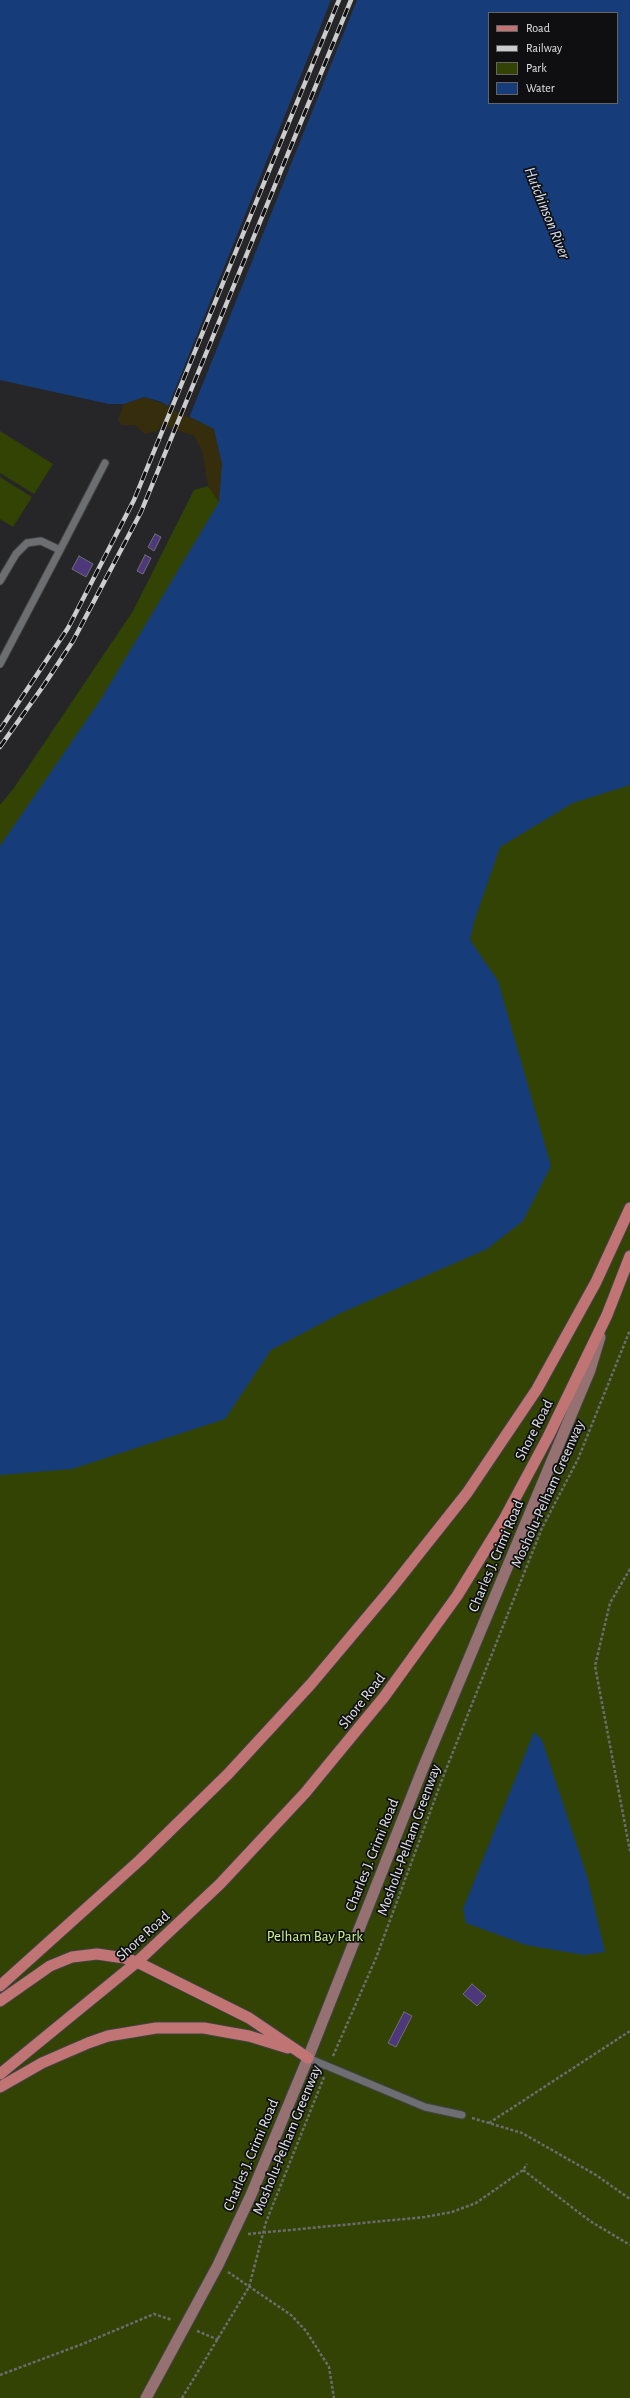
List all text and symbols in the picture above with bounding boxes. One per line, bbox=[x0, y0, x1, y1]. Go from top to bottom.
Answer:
legend bbox=[488, 12, 618, 104]
text: Road bbox=[526, 22, 550, 34]
text: Railway bbox=[526, 42, 562, 54]
text: Park bbox=[526, 62, 547, 74]
text: Water bbox=[526, 82, 555, 94]
water label: Hutchinson River bbox=[520, 164, 574, 262]
street label: Shore Road bbox=[511, 1397, 557, 1463]
street label: Mosholu-Pelham Greenway bbox=[507, 1417, 589, 1571]
street label: Charles J. Crimi Road bbox=[464, 1497, 528, 1615]
street label: Shore Road bbox=[335, 1669, 389, 1733]
street label: Mosholu-Pelham Greenway bbox=[373, 1762, 445, 1918]
street label: Charles J. Crimi Road bbox=[341, 1796, 403, 1914]
street label: Shore Road bbox=[112, 1907, 174, 1965]
park label: Pelham Bay Park bbox=[267, 1927, 363, 1945]
street label: Mosholu-Pelham Greenway bbox=[249, 2063, 325, 2217]
street label: Charles J. Crimi Road bbox=[219, 2096, 283, 2214]

